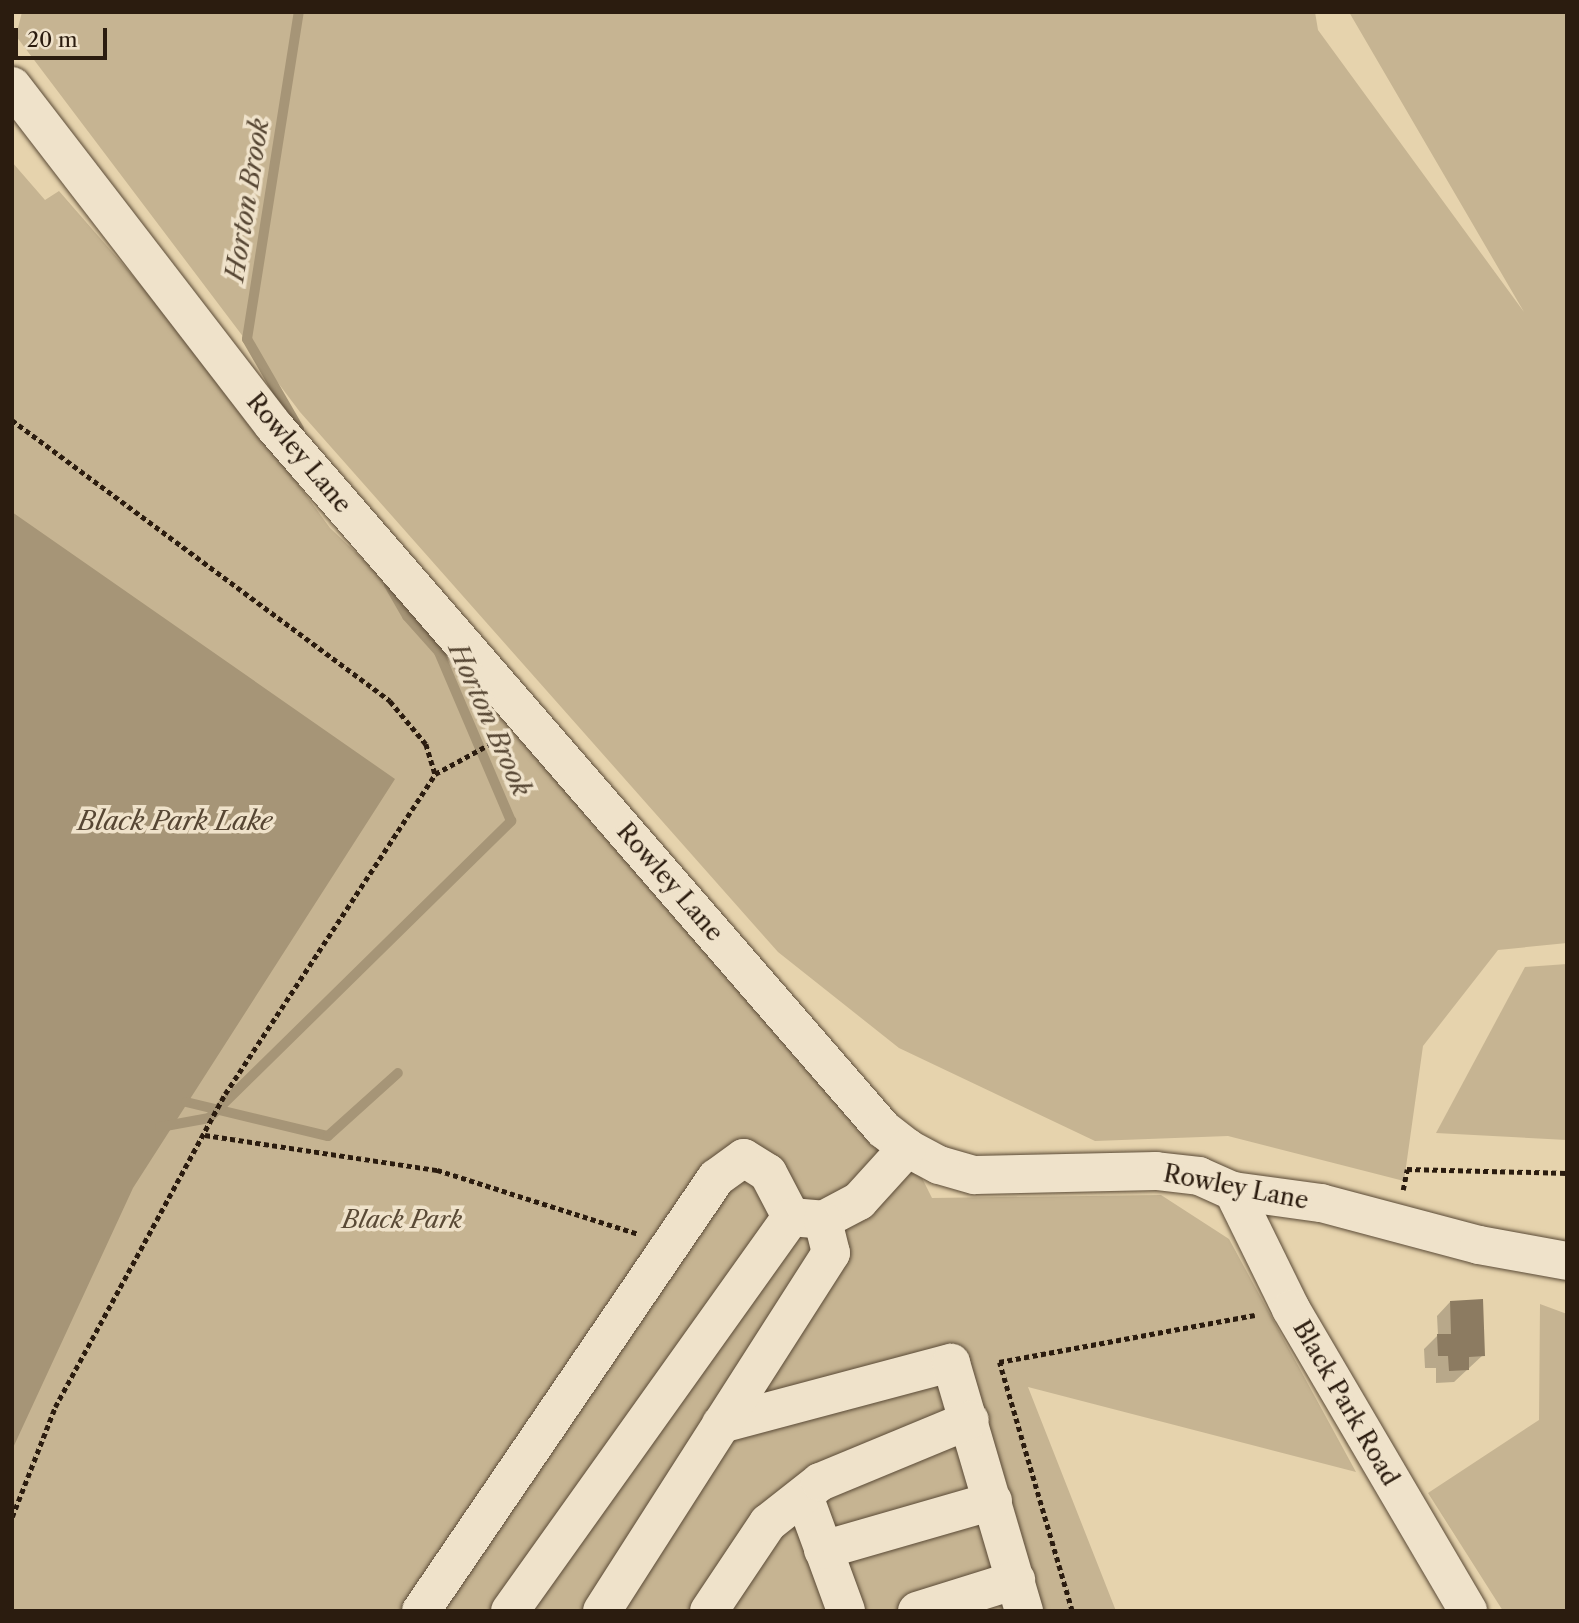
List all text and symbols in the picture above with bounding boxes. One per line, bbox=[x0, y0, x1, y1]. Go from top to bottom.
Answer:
scale bar bbox=[18, 14, 110, 58]
text: 20 m bbox=[27, 27, 78, 52]
water label: Horton Brook bbox=[220, 116, 276, 284]
street label: Rowley Lane bbox=[240, 387, 358, 519]
water label: Horton Brook bbox=[441, 638, 537, 802]
water label: Black Park Lake bbox=[78, 806, 272, 838]
street label: Rowley Lane bbox=[611, 817, 729, 947]
street label: Rowley Lane bbox=[1161, 1159, 1311, 1215]
park label: Black Park bbox=[342, 1206, 462, 1234]
street label: Black Park Road bbox=[1287, 1315, 1405, 1491]

